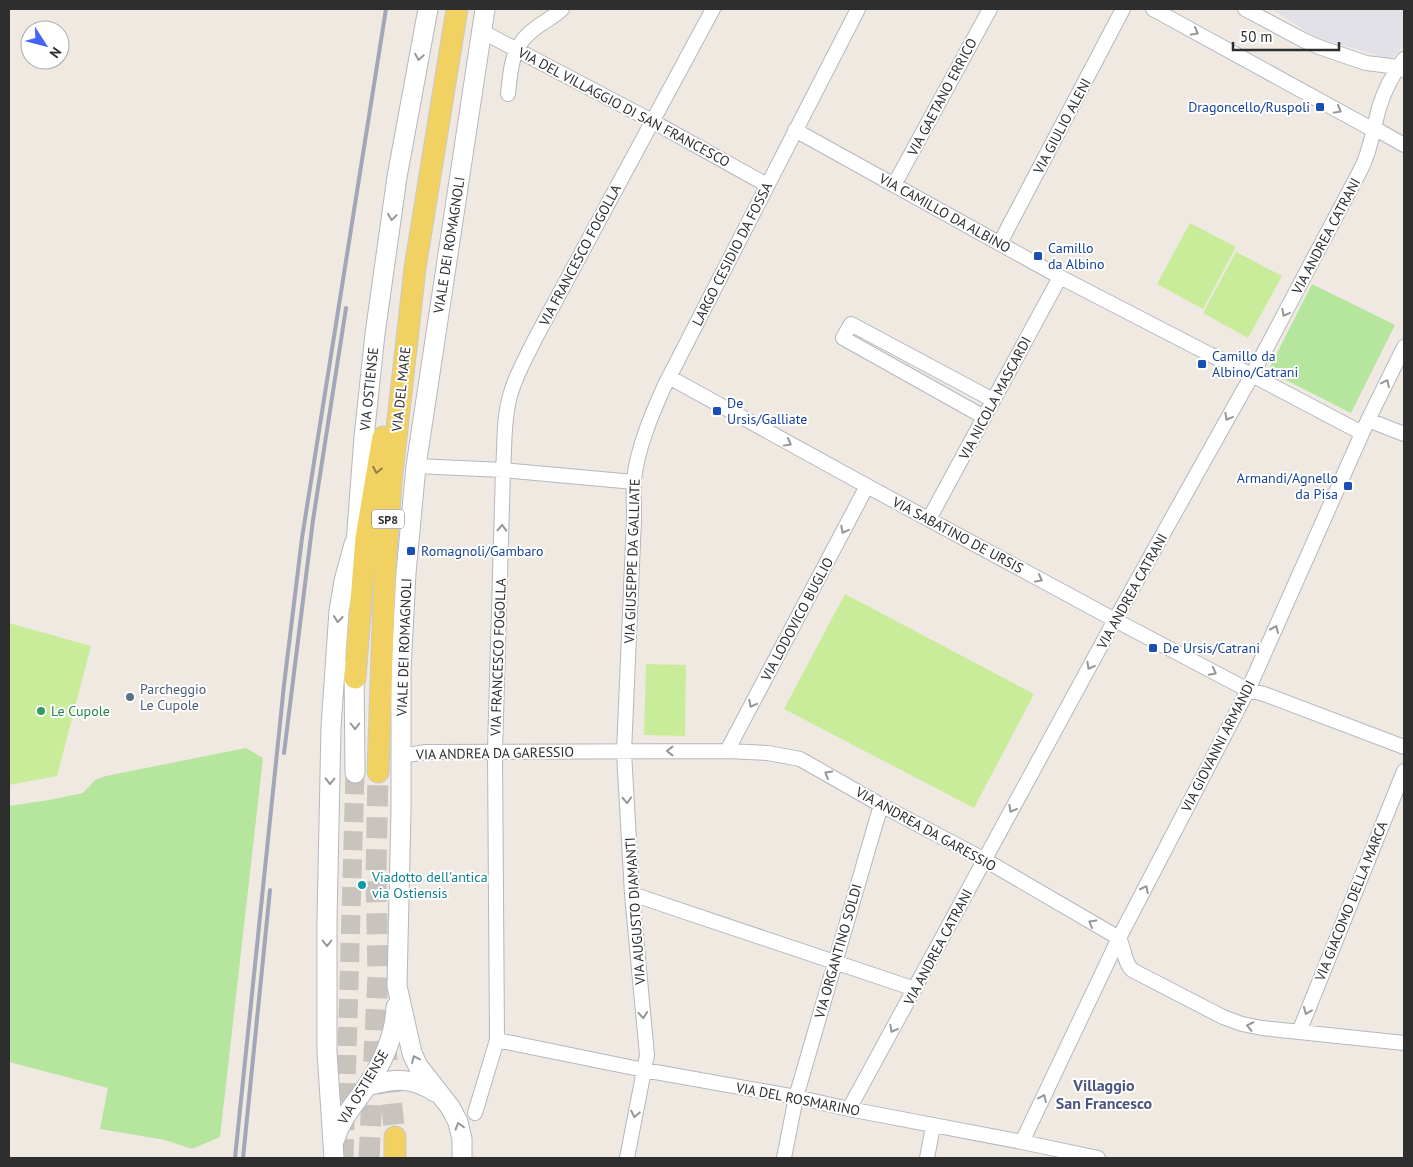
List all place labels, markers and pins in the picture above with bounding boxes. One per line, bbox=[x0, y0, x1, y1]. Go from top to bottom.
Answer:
place label: Dragoncello/Ruspoli bbox=[1188, 98, 1310, 116]
marker: Dragoncello/Ruspoli bbox=[1314, 101, 1326, 113]
place label: Camillo da Albino bbox=[1048, 239, 1105, 273]
marker: Camillo da Albino bbox=[1032, 250, 1044, 262]
place label: Camillo da Albino/Catrani bbox=[1212, 347, 1298, 381]
marker: Camillo da Albino/Catrani bbox=[1196, 358, 1208, 370]
place label: De Ursis/Galliate bbox=[727, 394, 807, 428]
marker: De Ursis/Galliate bbox=[711, 405, 723, 417]
place label: Armandi/Agnello da Pisa bbox=[1237, 469, 1338, 503]
marker: Armandi/Agnello da Pisa bbox=[1342, 480, 1354, 492]
place label: Romagnoli/Gambaro bbox=[421, 542, 544, 560]
marker: Romagnoli/Gambaro bbox=[405, 545, 417, 557]
place label: De Ursis/Catrani bbox=[1163, 639, 1260, 657]
marker: De Ursis/Catrani bbox=[1147, 642, 1159, 654]
place label: Parcheggio Le Cupole bbox=[140, 680, 206, 714]
marker: Parcheggio Le Cupole bbox=[124, 691, 136, 703]
place label: Le Cupole bbox=[51, 702, 110, 720]
marker: Le Cupole bbox=[35, 705, 47, 717]
place label: Viadotto dell'antica via Ostiensis bbox=[371, 868, 488, 902]
marker: Viadotto dell'antica via Ostiensis bbox=[356, 879, 368, 891]

